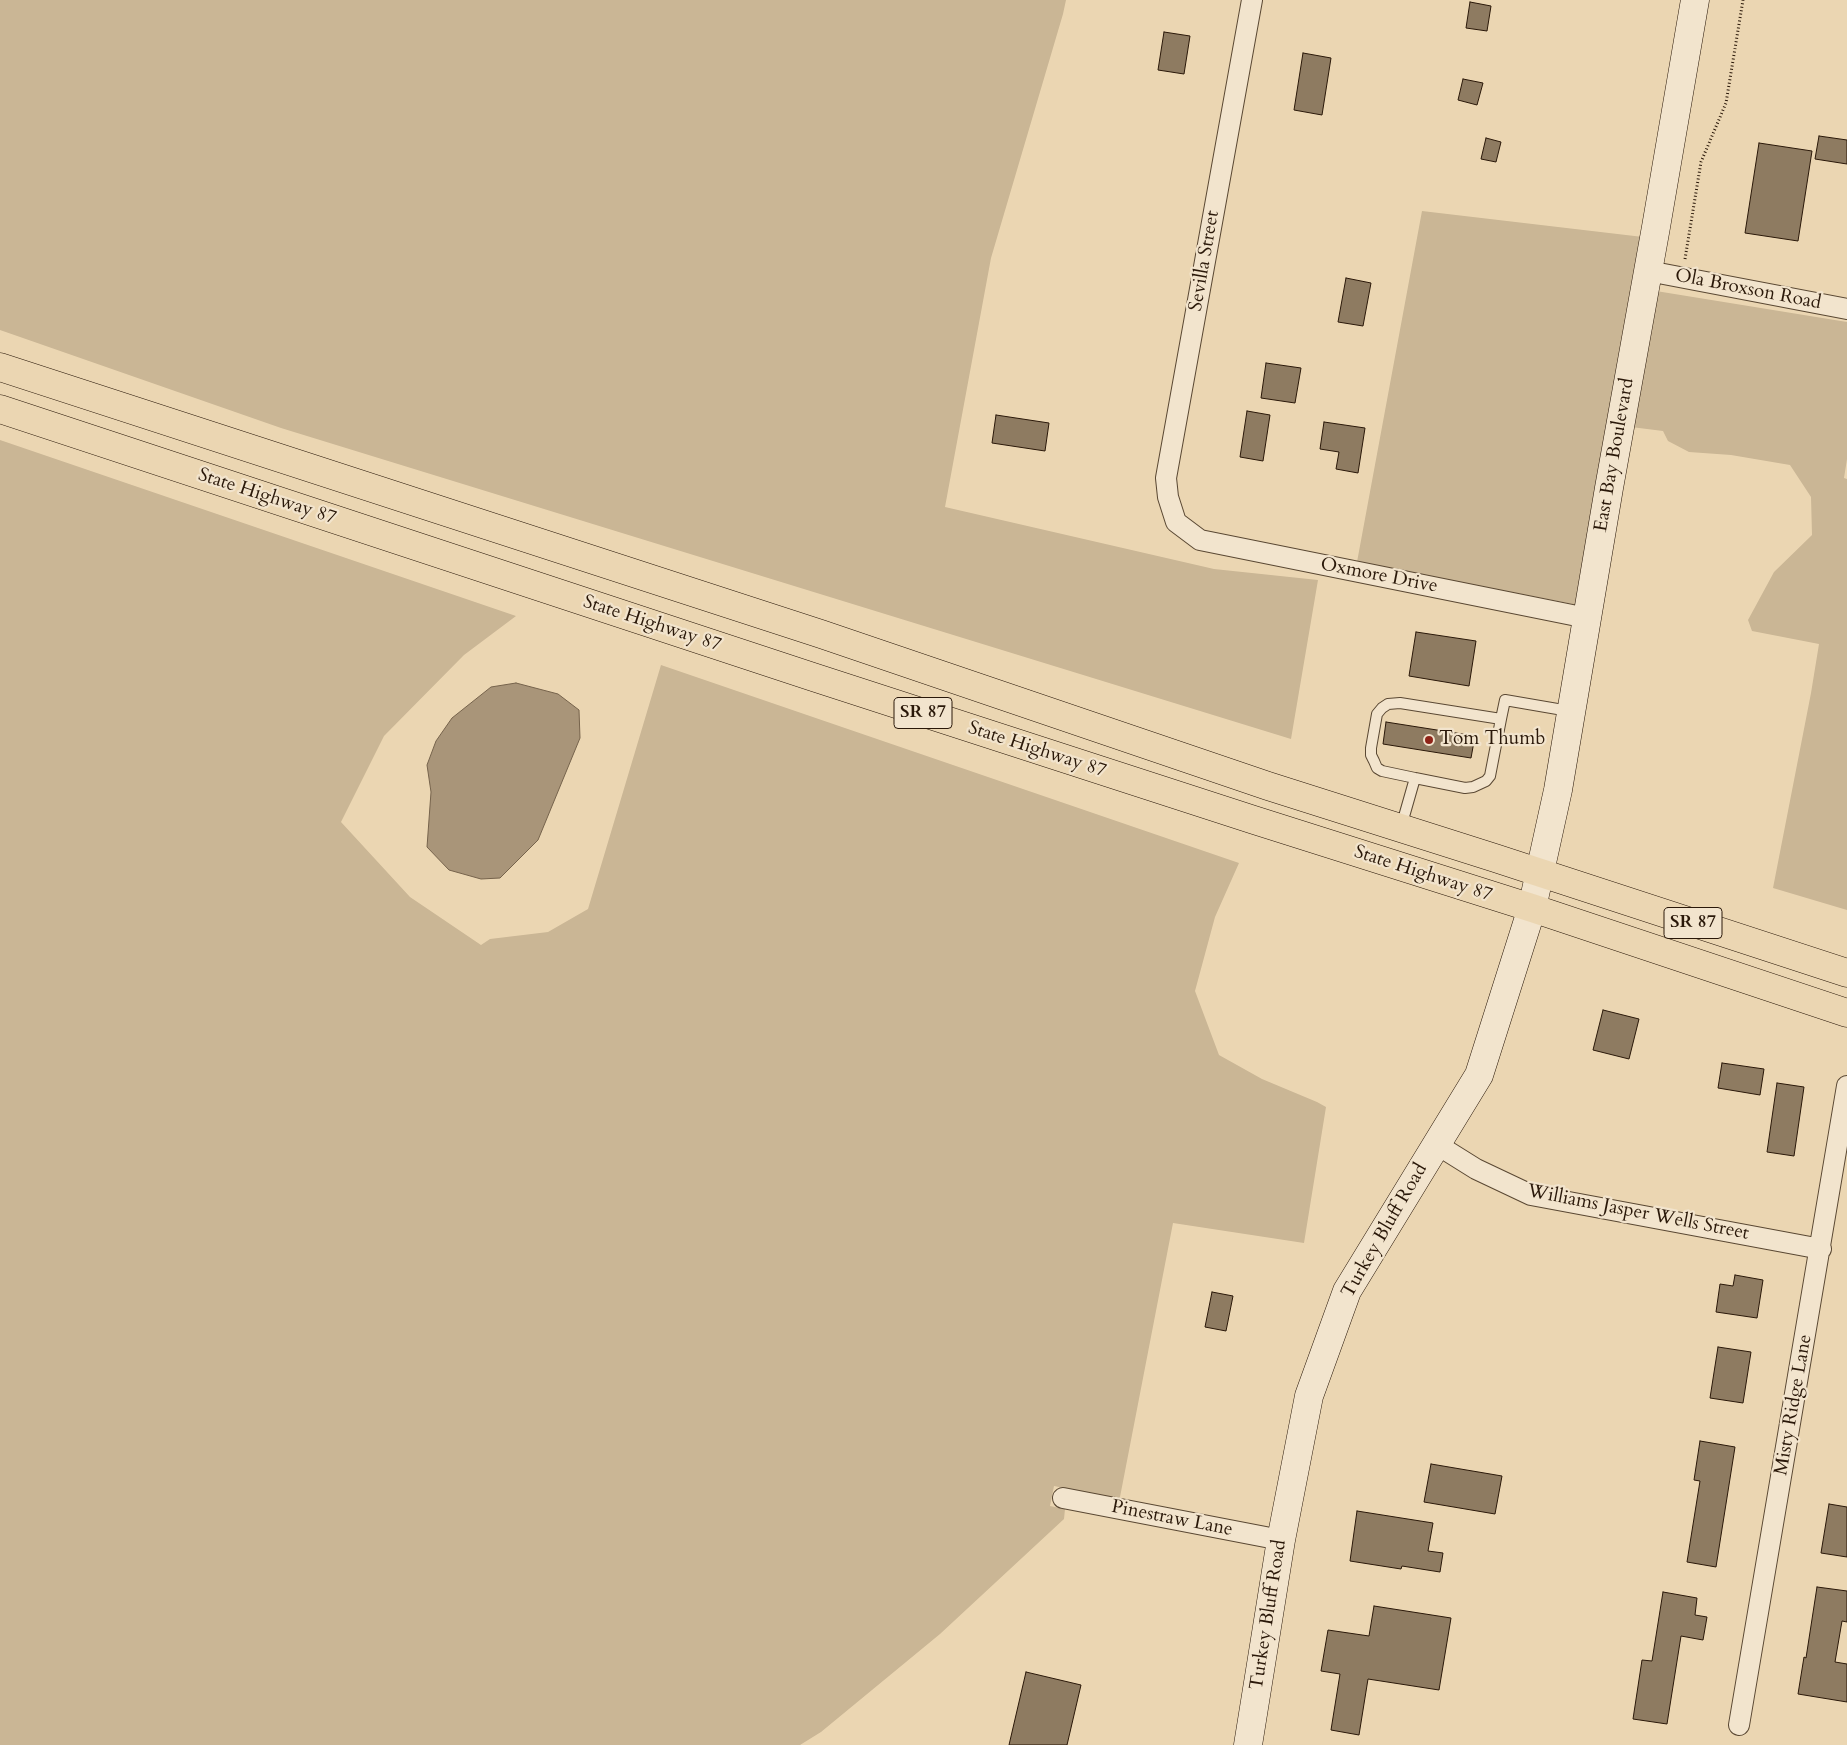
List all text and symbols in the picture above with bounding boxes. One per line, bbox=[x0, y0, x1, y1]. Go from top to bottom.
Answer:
street label: Sevilla Street bbox=[1185, 209, 1225, 313]
street label: Ola Broxson Road bbox=[1673, 265, 1823, 315]
street label: East Bay Boulevard bbox=[1590, 376, 1640, 534]
street label: State Highway 87 bbox=[195, 464, 339, 530]
street label: Oxmore Drive bbox=[1319, 553, 1439, 599]
street label: State Highway 87 bbox=[580, 591, 724, 657]
road number: SR 87 bbox=[894, 698, 952, 728]
street label: State Highway 87 bbox=[965, 717, 1109, 783]
place label: Tom Thumb bbox=[1439, 729, 1545, 751]
marker: Tom Thumb bbox=[1423, 734, 1435, 746]
street label: State Highway 87 bbox=[1351, 841, 1495, 907]
road number: SR 87 bbox=[1664, 908, 1722, 938]
street label: Turkey Bluff Road bbox=[1337, 1160, 1433, 1302]
street label: Williams Jasper Wells Street bbox=[1525, 1180, 1751, 1246]
street label: Misty Ridge Lane bbox=[1770, 1333, 1818, 1477]
street label: Pinestraw Lane bbox=[1109, 1496, 1235, 1542]
street label: Turkey Bluff Road bbox=[1246, 1538, 1292, 1692]

